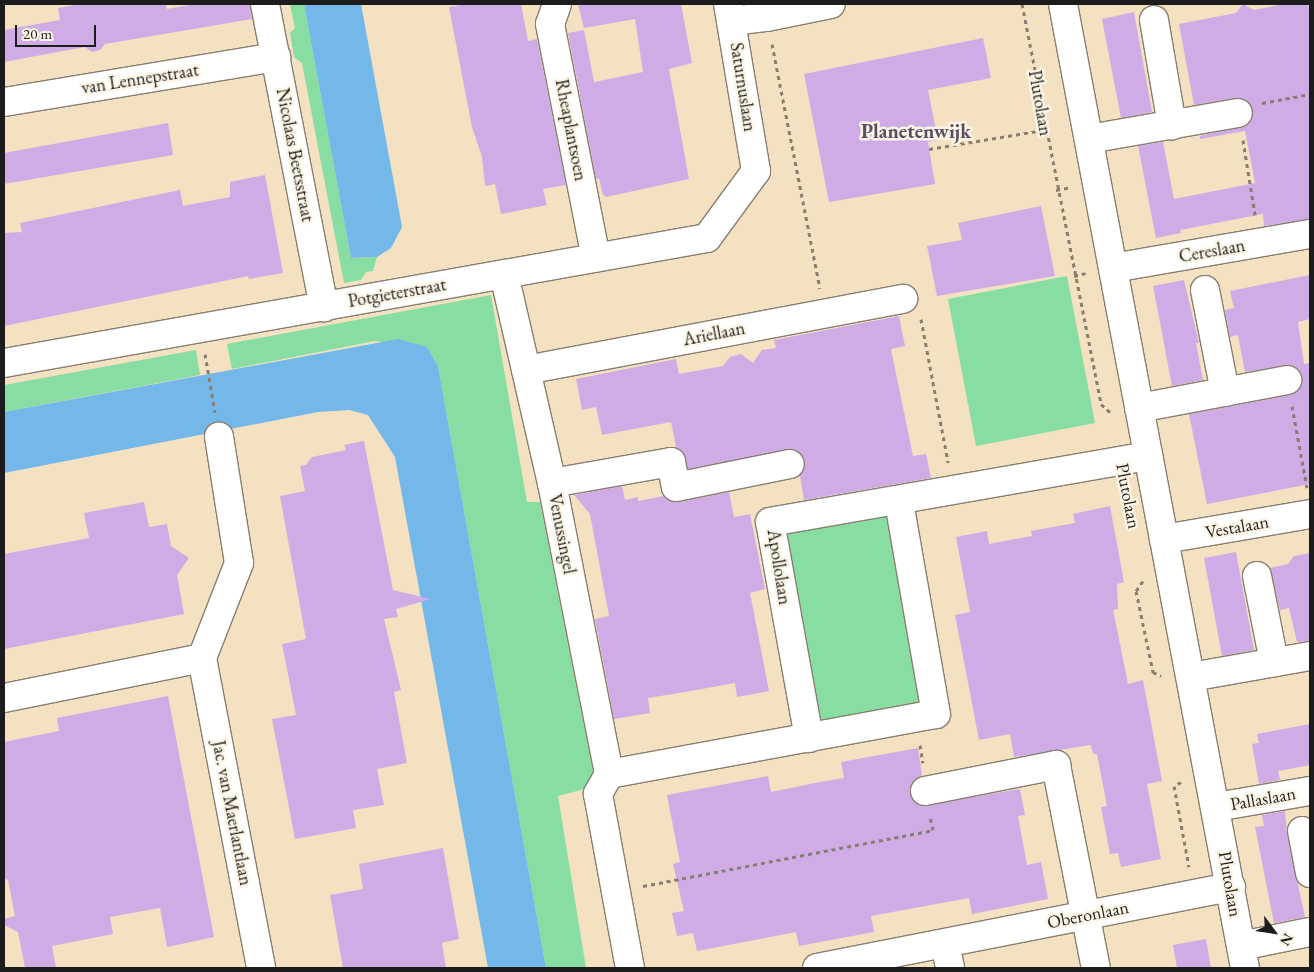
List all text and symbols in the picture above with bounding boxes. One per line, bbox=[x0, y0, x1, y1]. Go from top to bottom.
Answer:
scale bar bbox=[18, 15, 99, 47]
text: 20 m bbox=[23, 24, 52, 43]
street label: Saturnuslaan bbox=[725, 41, 761, 133]
street label: van Lennepstraat bbox=[80, 59, 200, 99]
street label: Plutolaan bbox=[1024, 69, 1056, 137]
street label: Rheaplantsoen bbox=[551, 77, 591, 183]
street label: Nicolaas Beetsstraat bbox=[271, 86, 319, 224]
district label: Planetenwijk bbox=[861, 119, 971, 143]
street label: Cereslaan bbox=[1177, 235, 1247, 267]
street label: Potgieterstraat bbox=[346, 274, 448, 312]
street label: Ariellaan bbox=[681, 317, 747, 351]
street label: Plutolaan bbox=[1111, 461, 1145, 531]
street label: Venussingel bbox=[544, 492, 580, 576]
street label: Vestalaan bbox=[1204, 511, 1270, 543]
street label: Apollolaan bbox=[762, 528, 796, 606]
street label: Jac. van Maerlantlaan bbox=[207, 739, 257, 887]
street label: Pallaslaan bbox=[1229, 783, 1297, 815]
street label: Plutolaan bbox=[1214, 850, 1246, 918]
street label: Oberonlaan bbox=[1045, 897, 1131, 933]
north arrow bbox=[1249, 907, 1299, 957]
text: N bbox=[1276, 930, 1297, 949]

